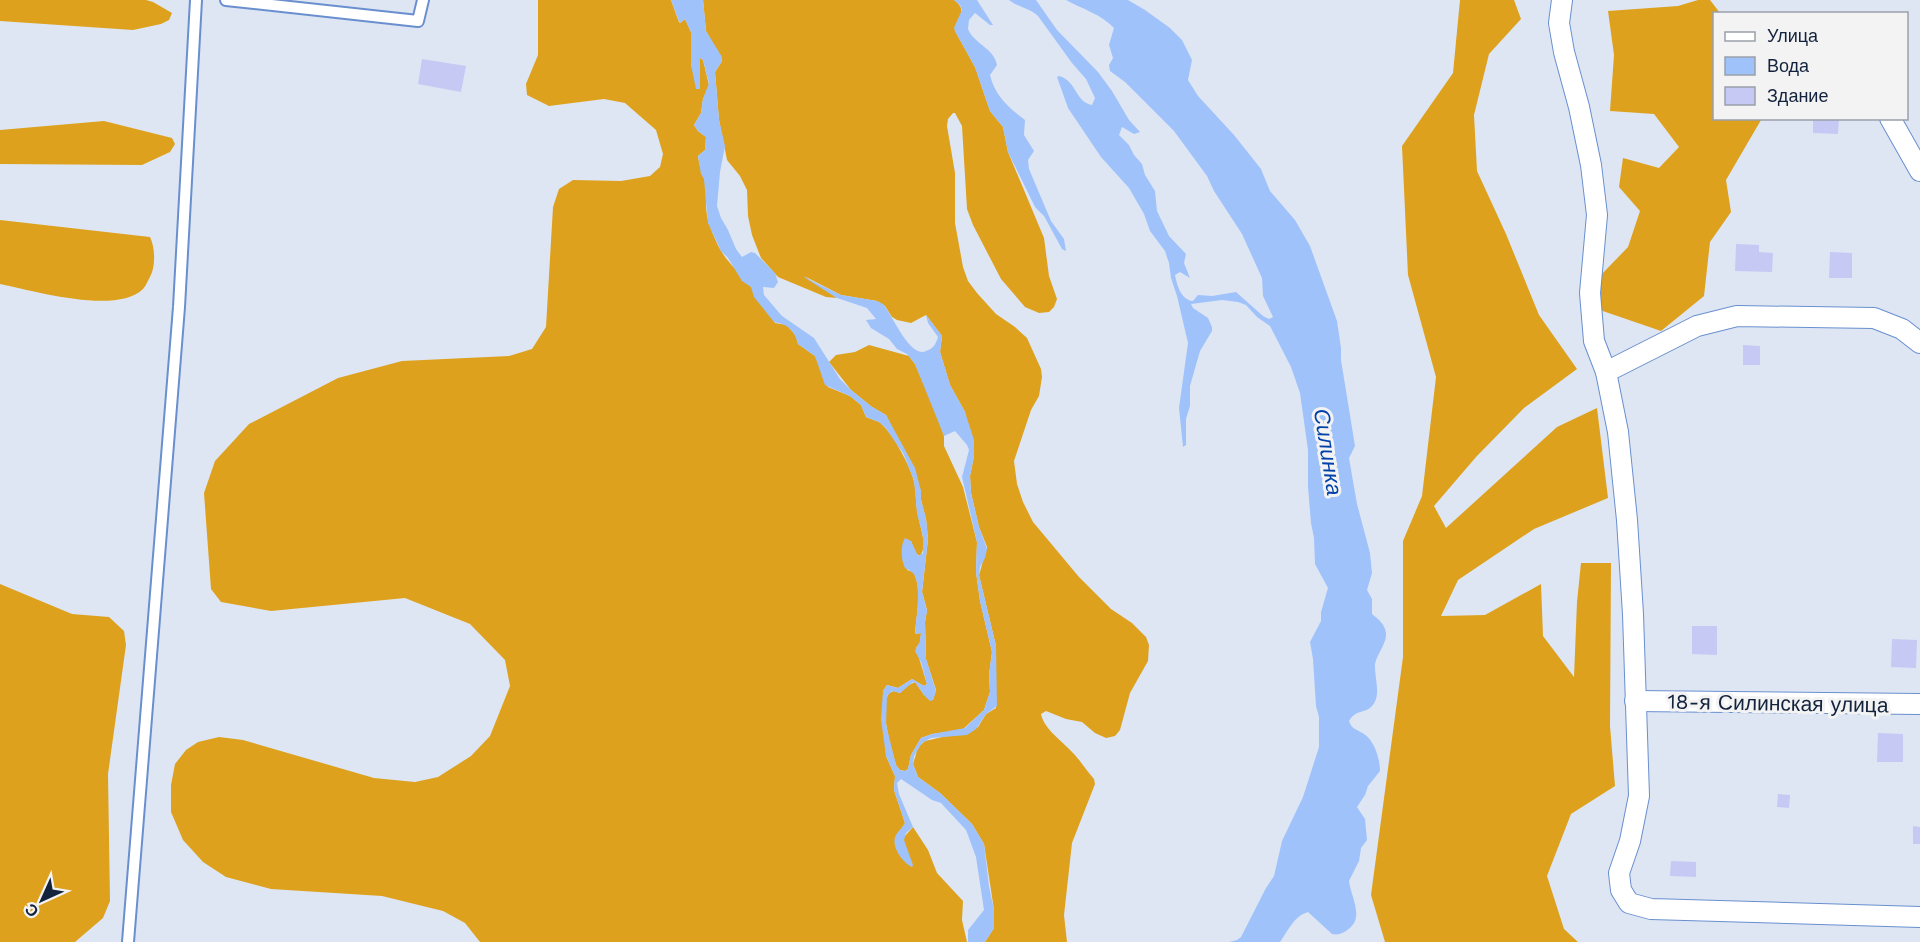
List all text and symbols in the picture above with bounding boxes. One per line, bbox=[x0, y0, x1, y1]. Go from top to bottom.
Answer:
legend bbox=[1713, 12, 1908, 120]
text: Улица bbox=[1767, 25, 1819, 46]
text: Вода bbox=[1767, 55, 1810, 76]
text: Здание bbox=[1767, 85, 1828, 106]
water label: Силинка bbox=[1309, 407, 1347, 497]
street label: 18-я Силинская улица bbox=[1667, 689, 1889, 717]
north arrow bbox=[12, 870, 72, 930]
text: С bbox=[21, 899, 43, 921]

